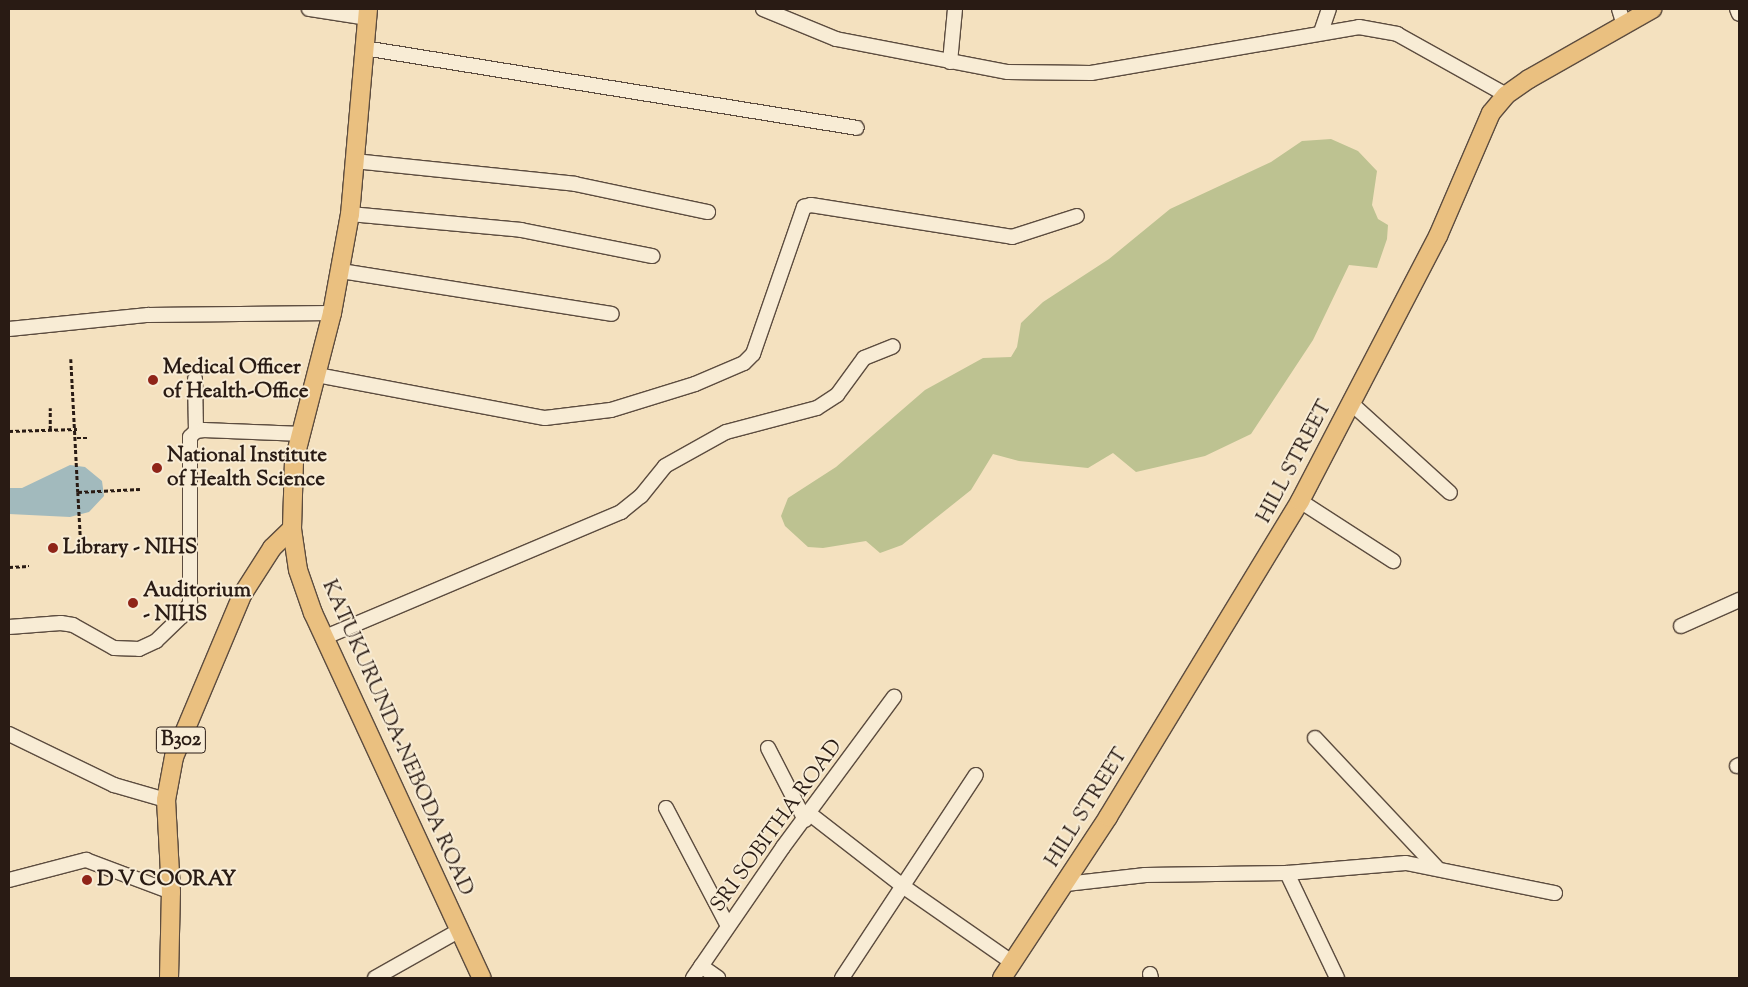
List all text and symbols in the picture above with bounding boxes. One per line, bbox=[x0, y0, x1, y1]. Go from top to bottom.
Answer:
place label: Medical Officer of Health-Office bbox=[163, 355, 308, 405]
marker: Medical Officer of Health-Office bbox=[147, 374, 159, 386]
street label: HILL STREET bbox=[1252, 396, 1338, 528]
place label: National Institute of Health Science bbox=[167, 443, 327, 493]
marker: National Institute of Health Science bbox=[151, 462, 163, 474]
place label: Library - NIHS bbox=[63, 535, 197, 561]
marker: Library - NIHS bbox=[47, 542, 59, 554]
street label: KATUKURUNDA-NEBODA ROAD bbox=[316, 576, 478, 900]
place label: Auditorium - NIHS bbox=[143, 578, 251, 628]
marker: Auditorium - NIHS bbox=[127, 597, 139, 609]
road number: B302 bbox=[155, 722, 207, 758]
street label: SRI SOBITHA ROAD bbox=[706, 735, 848, 917]
street label: HILL STREET bbox=[1040, 744, 1134, 872]
place label: D V COORAY bbox=[97, 867, 236, 893]
marker: D V COORAY bbox=[81, 874, 93, 886]

